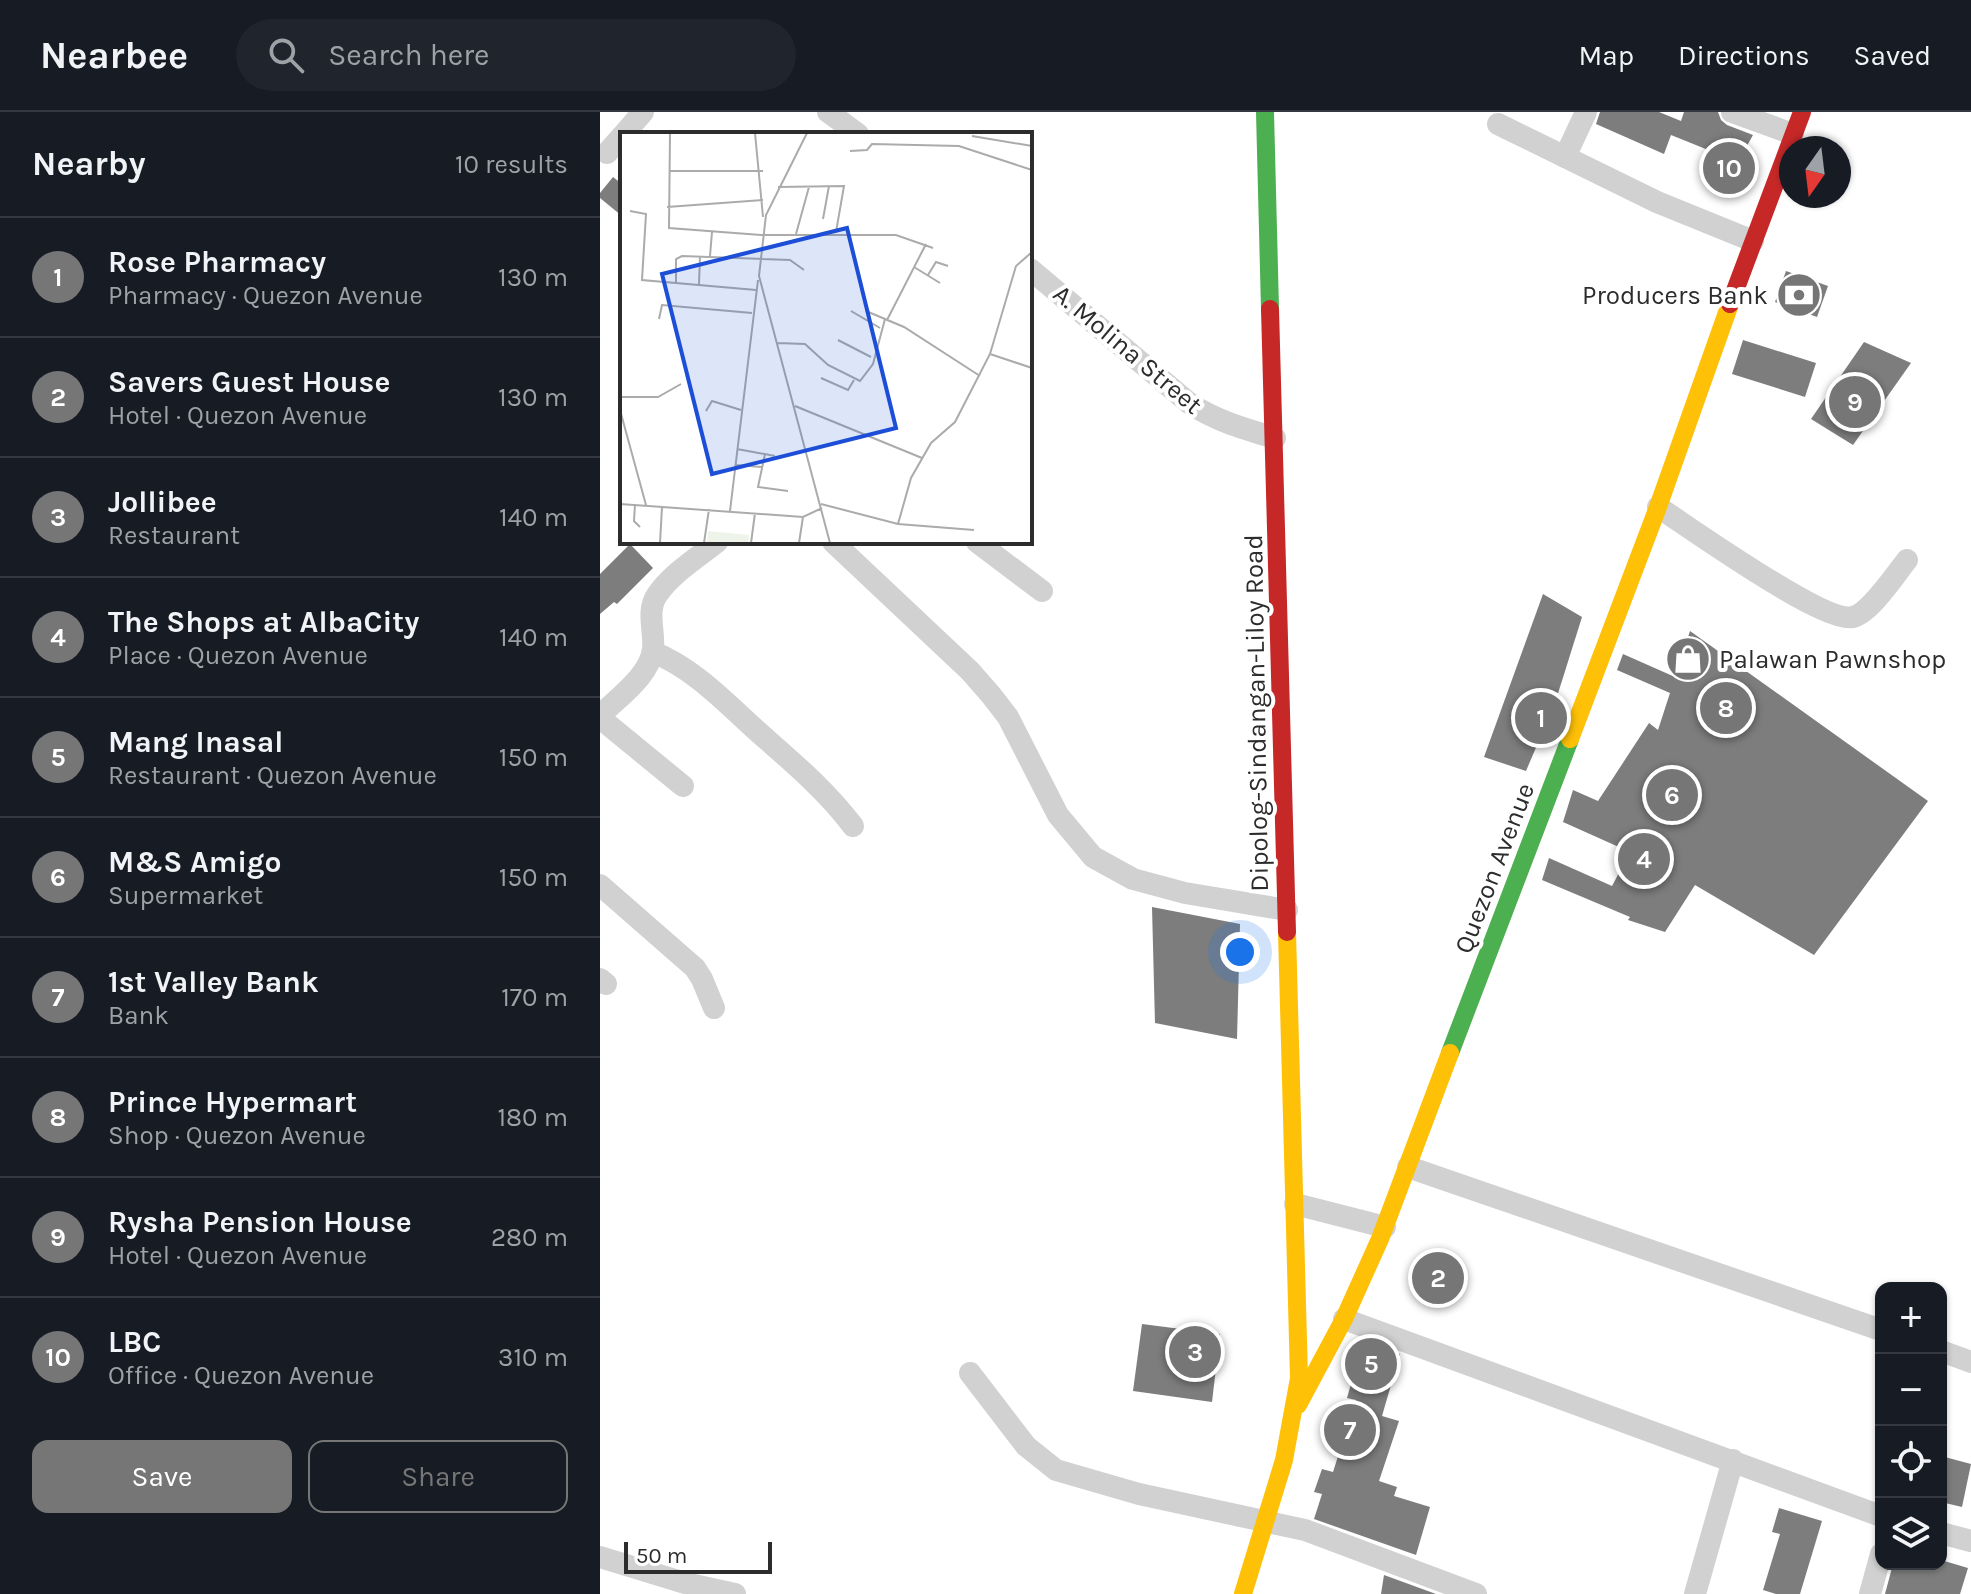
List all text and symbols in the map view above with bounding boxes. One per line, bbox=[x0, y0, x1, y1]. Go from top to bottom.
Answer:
search box bbox=[236, 19, 796, 91]
text: Nearbee bbox=[40, 33, 188, 78]
icon: search bbox=[264, 33, 308, 77]
text: Search here bbox=[328, 37, 490, 73]
text: Map bbox=[1579, 39, 1634, 72]
text: Directions bbox=[1678, 39, 1810, 72]
text: Saved bbox=[1854, 39, 1931, 72]
inset map bbox=[620, 132, 1032, 544]
north arrow bbox=[1779, 136, 1851, 208]
pin: 10 bbox=[1703, 138, 1755, 198]
text: Nearby bbox=[32, 144, 146, 184]
text: 10 results bbox=[455, 149, 568, 180]
text: Rose Pharmacy bbox=[108, 244, 326, 280]
text: 1 bbox=[53, 262, 63, 293]
text: 130 m bbox=[498, 262, 568, 293]
bank icon: Producers Bank bbox=[1775, 271, 1823, 319]
street label: A. Molina Street bbox=[1047, 278, 1209, 421]
text: Pharmacy · Quezon Avenue bbox=[108, 280, 423, 311]
place label: Producers Bank bbox=[1582, 280, 1768, 311]
text: Savers Guest House bbox=[108, 364, 390, 400]
pin: 9 bbox=[1829, 372, 1881, 432]
text: 2 bbox=[50, 382, 66, 413]
text: 130 m bbox=[498, 382, 568, 413]
text: Hotel · Quezon Avenue bbox=[108, 400, 367, 431]
text: Jollibee bbox=[108, 484, 217, 520]
text: 3 bbox=[50, 502, 66, 533]
text: 140 m bbox=[499, 502, 568, 533]
text: Restaurant bbox=[108, 520, 240, 551]
street label: Dipolog-Sindangan-Liloy Road bbox=[1238, 534, 1275, 892]
text: The Shops at AlbaCity bbox=[108, 604, 419, 640]
text: 4 bbox=[50, 622, 66, 653]
text: 140 m bbox=[499, 622, 568, 653]
shop icon: Palawan Pawnshop bbox=[1664, 635, 1712, 683]
text: Place · Quezon Avenue bbox=[108, 640, 368, 671]
place label: Palawan Pawnshop bbox=[1719, 644, 1946, 675]
pin: 8 bbox=[1700, 678, 1752, 738]
pin: 1 bbox=[1515, 688, 1567, 748]
text: Mang Inasal bbox=[108, 724, 283, 760]
text: 5 bbox=[50, 742, 66, 773]
text: 150 m bbox=[499, 742, 568, 773]
text: Restaurant · Quezon Avenue bbox=[108, 760, 437, 791]
pin: 6 bbox=[1646, 765, 1698, 825]
street label: Quezon Avenue bbox=[1448, 779, 1541, 958]
pin: 4 bbox=[1618, 829, 1670, 889]
text: M&S Amigo bbox=[108, 844, 281, 880]
text: 6 bbox=[50, 862, 66, 893]
text: 150 m bbox=[499, 862, 568, 893]
text: Supermarket bbox=[108, 880, 263, 911]
your location bbox=[1220, 932, 1260, 972]
text: 1st Valley Bank bbox=[108, 964, 319, 1000]
text: 7 bbox=[52, 982, 64, 1013]
text: 170 m bbox=[501, 982, 568, 1013]
text: Bank bbox=[108, 1000, 169, 1031]
text: Prince Hypermart bbox=[108, 1084, 357, 1120]
text: 8 bbox=[50, 1102, 66, 1133]
text: 180 m bbox=[498, 1102, 568, 1133]
text: Shop · Quezon Avenue bbox=[108, 1120, 366, 1151]
text: Rysha Pension House bbox=[108, 1204, 412, 1240]
text: 9 bbox=[50, 1222, 66, 1253]
text: 280 m bbox=[491, 1222, 568, 1253]
text: Hotel · Quezon Avenue bbox=[108, 1240, 367, 1271]
pin: 2 bbox=[1412, 1248, 1464, 1308]
map controls bbox=[1875, 1282, 1947, 1570]
button: + bbox=[1875, 1282, 1947, 1354]
pin: 3 bbox=[1169, 1322, 1221, 1382]
text: LBC bbox=[108, 1324, 161, 1360]
pin: 5 bbox=[1345, 1334, 1397, 1394]
text: 10 bbox=[45, 1342, 71, 1373]
text: 310 m bbox=[498, 1342, 568, 1373]
button: − bbox=[1875, 1354, 1947, 1426]
text: Office · Quezon Avenue bbox=[108, 1360, 374, 1391]
pin: 7 bbox=[1324, 1400, 1376, 1460]
button: locate bbox=[1875, 1426, 1947, 1498]
button: Save bbox=[32, 1440, 292, 1513]
button: Share bbox=[308, 1440, 568, 1513]
button: layers bbox=[1875, 1498, 1947, 1570]
scale bar bbox=[624, 1538, 772, 1574]
text: 50 m bbox=[636, 1543, 687, 1569]

